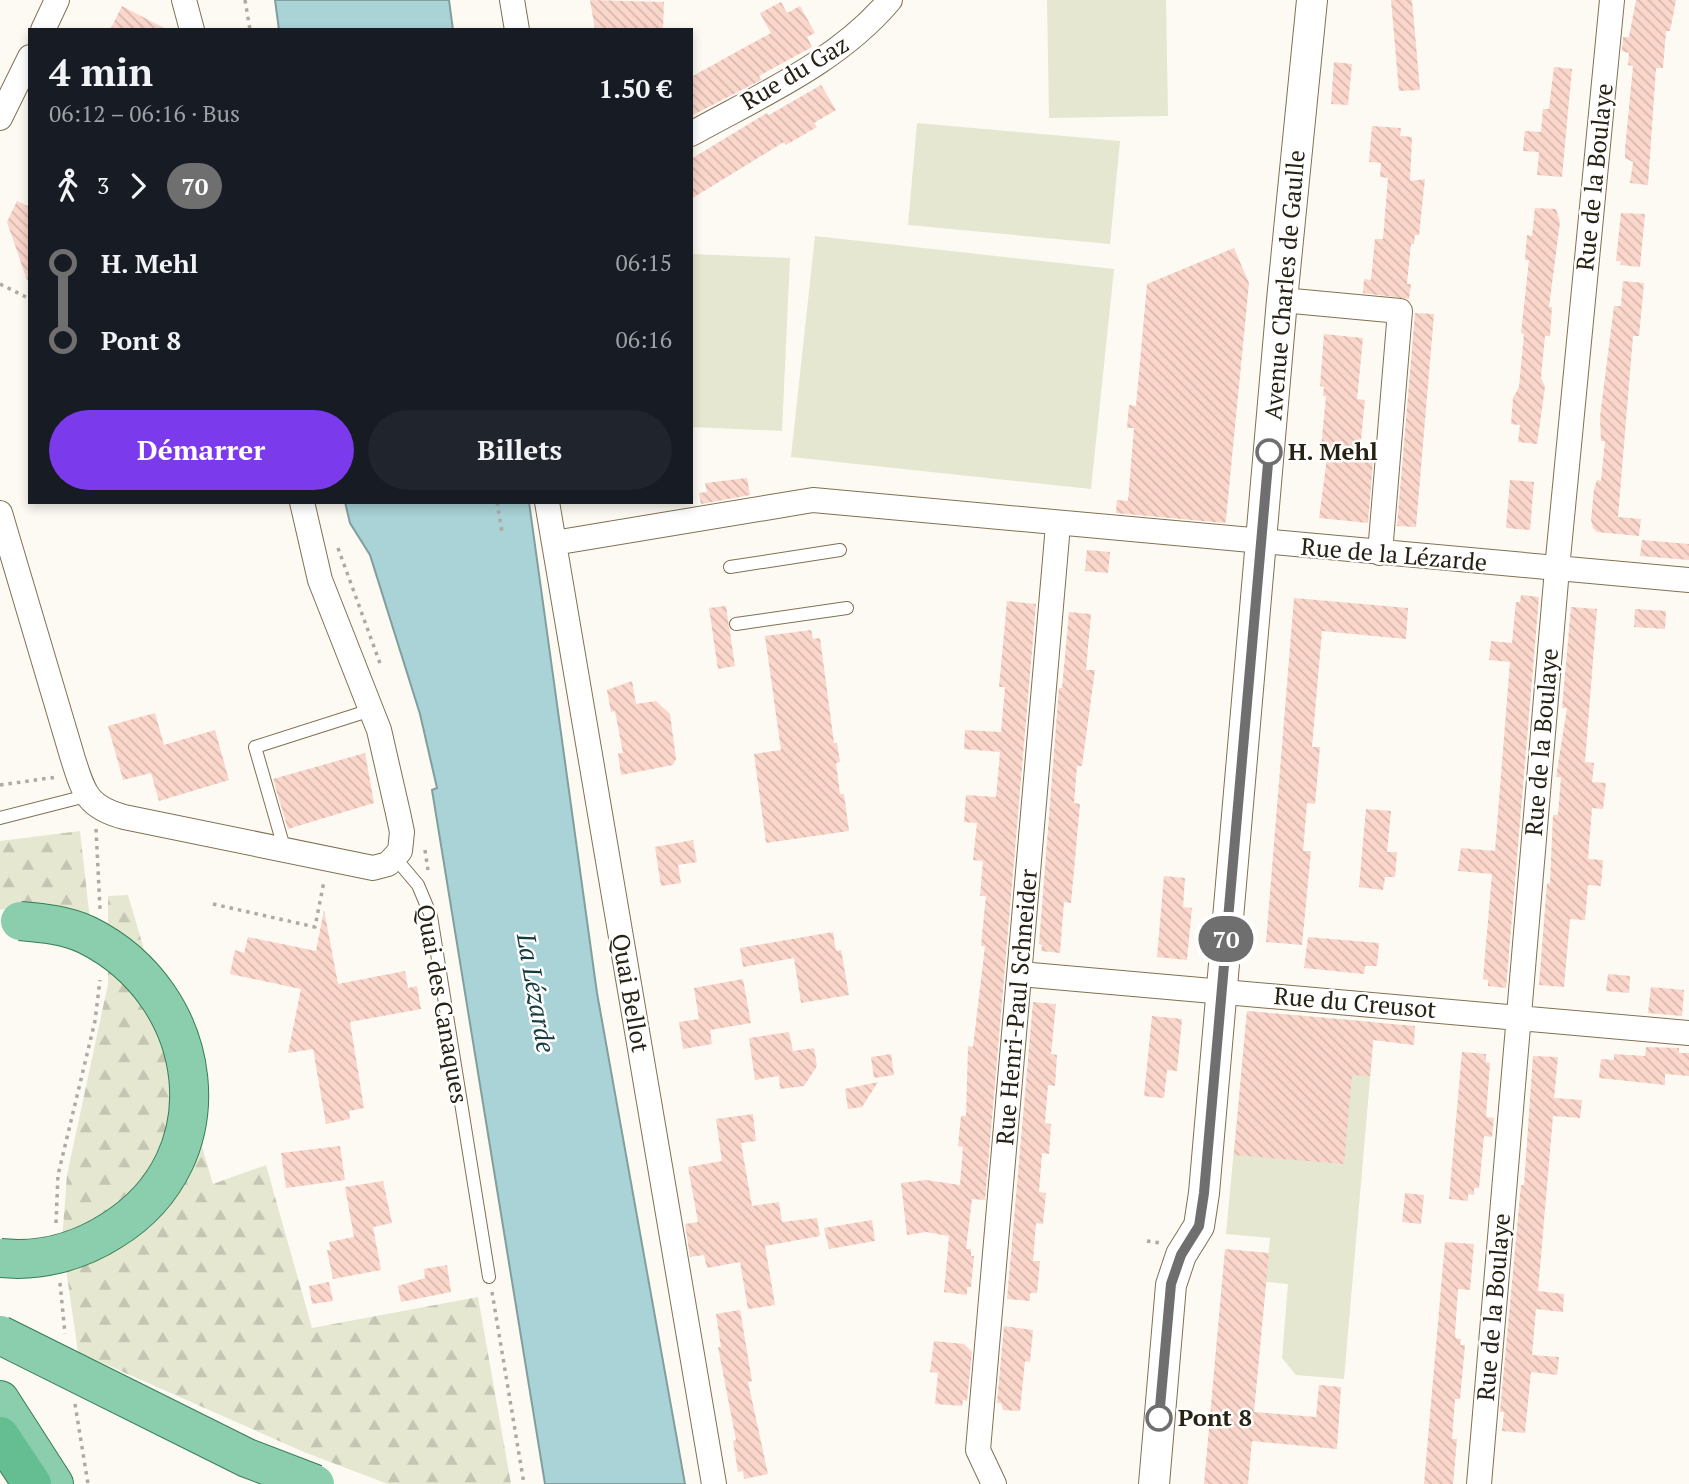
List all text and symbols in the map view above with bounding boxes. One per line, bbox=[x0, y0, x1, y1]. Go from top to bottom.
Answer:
street label: Rue du Gaz bbox=[735, 27, 854, 117]
text: 4 min bbox=[49, 47, 153, 97]
text: 1.50 € bbox=[599, 71, 672, 105]
street label: Rue de la Boulaye bbox=[1568, 82, 1620, 272]
text: 06:12 – 06:16 · Bus bbox=[49, 98, 240, 129]
street label: Avenue Charles de Gaulle bbox=[1256, 149, 1312, 421]
icon: walk bbox=[49, 167, 87, 205]
icon: forward bbox=[119, 167, 157, 205]
text: 3 bbox=[97, 170, 109, 201]
text: 70 bbox=[181, 170, 208, 202]
text: H. Mehl bbox=[101, 246, 198, 280]
text: 06:15 bbox=[615, 247, 672, 278]
text: Pont 8 bbox=[101, 323, 181, 357]
text: 06:16 bbox=[615, 324, 672, 355]
button: Démarrer bbox=[49, 410, 354, 490]
button: Billets bbox=[368, 410, 672, 490]
place label: H. Mehl bbox=[1288, 435, 1378, 467]
marker: H. Mehl bbox=[1256, 439, 1282, 465]
street label: Rue de la Lézarde bbox=[1300, 530, 1489, 578]
street label: Rue de la Boulaye bbox=[1517, 647, 1565, 837]
street label: Rue Henri-Paul Schneider bbox=[988, 867, 1044, 1146]
street label: Quai des Canaques bbox=[410, 902, 476, 1106]
line badge: 70 bbox=[1194, 916, 1258, 962]
text: 70 bbox=[1212, 923, 1240, 955]
water label: La Lézarde bbox=[510, 929, 564, 1056]
street label: Quai Bellot bbox=[605, 931, 657, 1055]
street label: Rue du Creusot bbox=[1273, 979, 1438, 1025]
street label: Rue de la Boulaye bbox=[1469, 1212, 1517, 1402]
place label: Pont 8 bbox=[1178, 1401, 1252, 1433]
marker: Pont 8 bbox=[1146, 1405, 1172, 1431]

